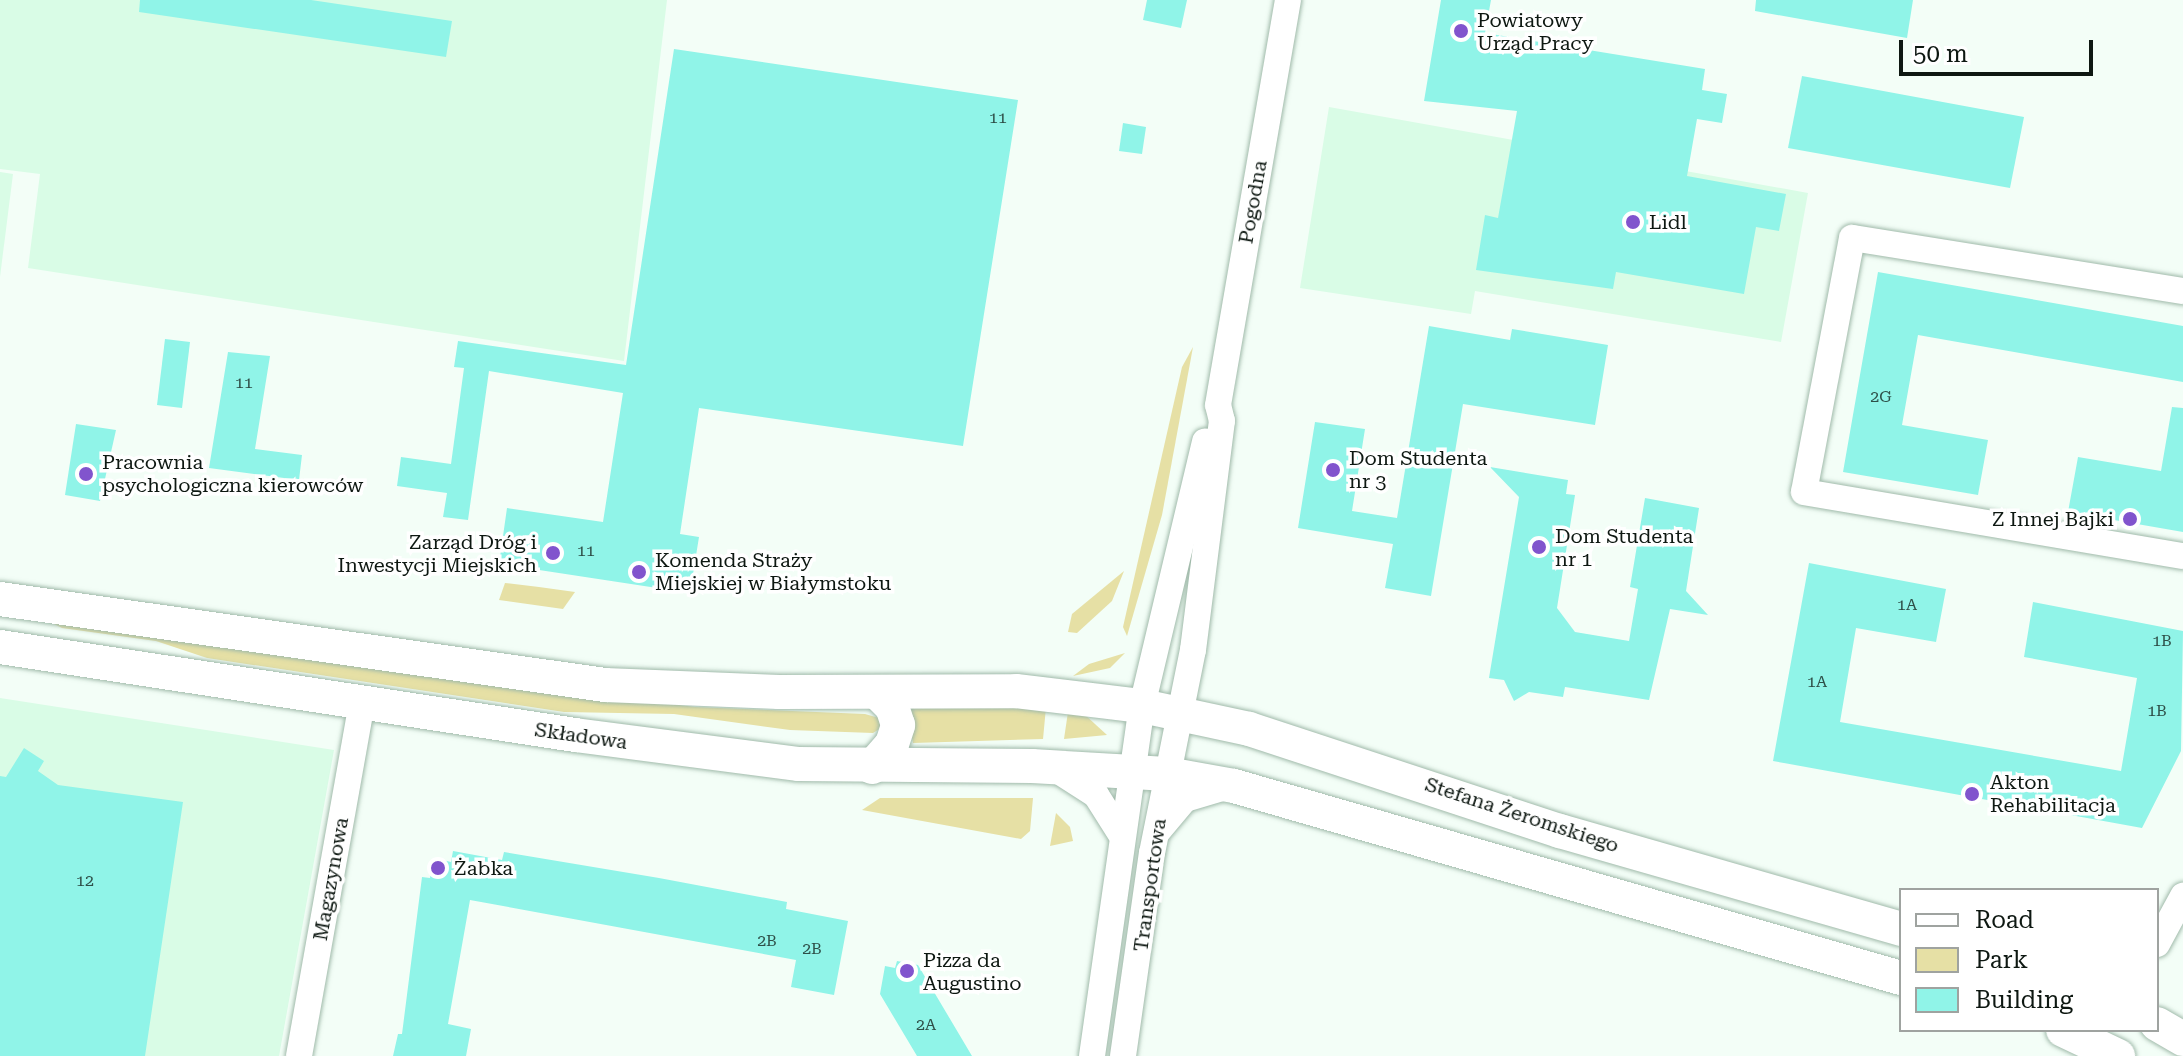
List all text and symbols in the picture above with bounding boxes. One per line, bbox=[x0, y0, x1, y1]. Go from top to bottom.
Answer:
place label: Powiatowy Urząd Pracy bbox=[1477, 8, 1593, 55]
marker: Powiatowy Urząd Pracy bbox=[1452, 22, 1470, 40]
scale bar bbox=[1903, 24, 2097, 74]
text: 50 m bbox=[1913, 40, 1968, 68]
house number: 11 bbox=[989, 108, 1007, 128]
street label: Pogodna bbox=[1234, 158, 1272, 246]
place label: Lidl bbox=[1649, 210, 1687, 234]
marker: Lidl bbox=[1624, 213, 1642, 231]
house number: 11 bbox=[235, 373, 253, 393]
house number: 2G bbox=[1870, 387, 1892, 407]
place label: Dom Studenta nr 3 bbox=[1349, 446, 1487, 493]
place label: Pracownia psychologiczna kierowców bbox=[102, 450, 363, 497]
marker: Dom Studenta nr 3 bbox=[1324, 461, 1342, 479]
marker: Pracownia psychologiczna kierowców bbox=[77, 465, 95, 483]
place label: Z Innej Bajki bbox=[1992, 507, 2114, 531]
marker: Z Innej Bajki bbox=[2121, 510, 2139, 528]
place label: Dom Studenta nr 1 bbox=[1555, 524, 1693, 571]
place label: Zarząd Dróg i Inwestycji Miejskich bbox=[337, 530, 537, 577]
marker: Dom Studenta nr 1 bbox=[1530, 538, 1548, 556]
house number: 11 bbox=[577, 541, 595, 561]
marker: Zarząd Dróg i Inwestycji Miejskich bbox=[544, 544, 562, 562]
place label: Komenda Straży Miejskiej w Białymstoku bbox=[655, 548, 891, 595]
marker: Komenda Straży Miejskiej w Białymstoku bbox=[630, 563, 648, 581]
house number: 1A bbox=[1897, 595, 1917, 615]
house number: 1B bbox=[2152, 631, 2172, 651]
house number: 1A bbox=[1807, 672, 1827, 692]
house number: 1B bbox=[2147, 701, 2167, 721]
street label: Składowa bbox=[533, 718, 629, 754]
place label: Akton Rehabilitacja bbox=[1990, 770, 2116, 817]
street label: Stefana Żeromskiego bbox=[1422, 772, 1622, 858]
marker: Akton Rehabilitacja bbox=[1961, 783, 1983, 805]
street label: Magazynowa bbox=[308, 815, 354, 943]
street label: Transportowa bbox=[1129, 817, 1171, 953]
place label: Żabka bbox=[454, 856, 513, 880]
marker: Żabka bbox=[429, 859, 447, 877]
house number: 12 bbox=[76, 871, 94, 891]
legend bbox=[1899, 888, 2159, 1032]
text: Road bbox=[1975, 906, 2034, 934]
house number: 2B bbox=[757, 931, 777, 951]
house number: 2B bbox=[802, 939, 822, 959]
text: Park bbox=[1975, 946, 2028, 974]
place label: Pizza da Augustino bbox=[923, 948, 1022, 995]
marker: Pizza da Augustino bbox=[898, 962, 916, 980]
text: Building bbox=[1975, 986, 2073, 1014]
house number: 2A bbox=[916, 1015, 936, 1035]

